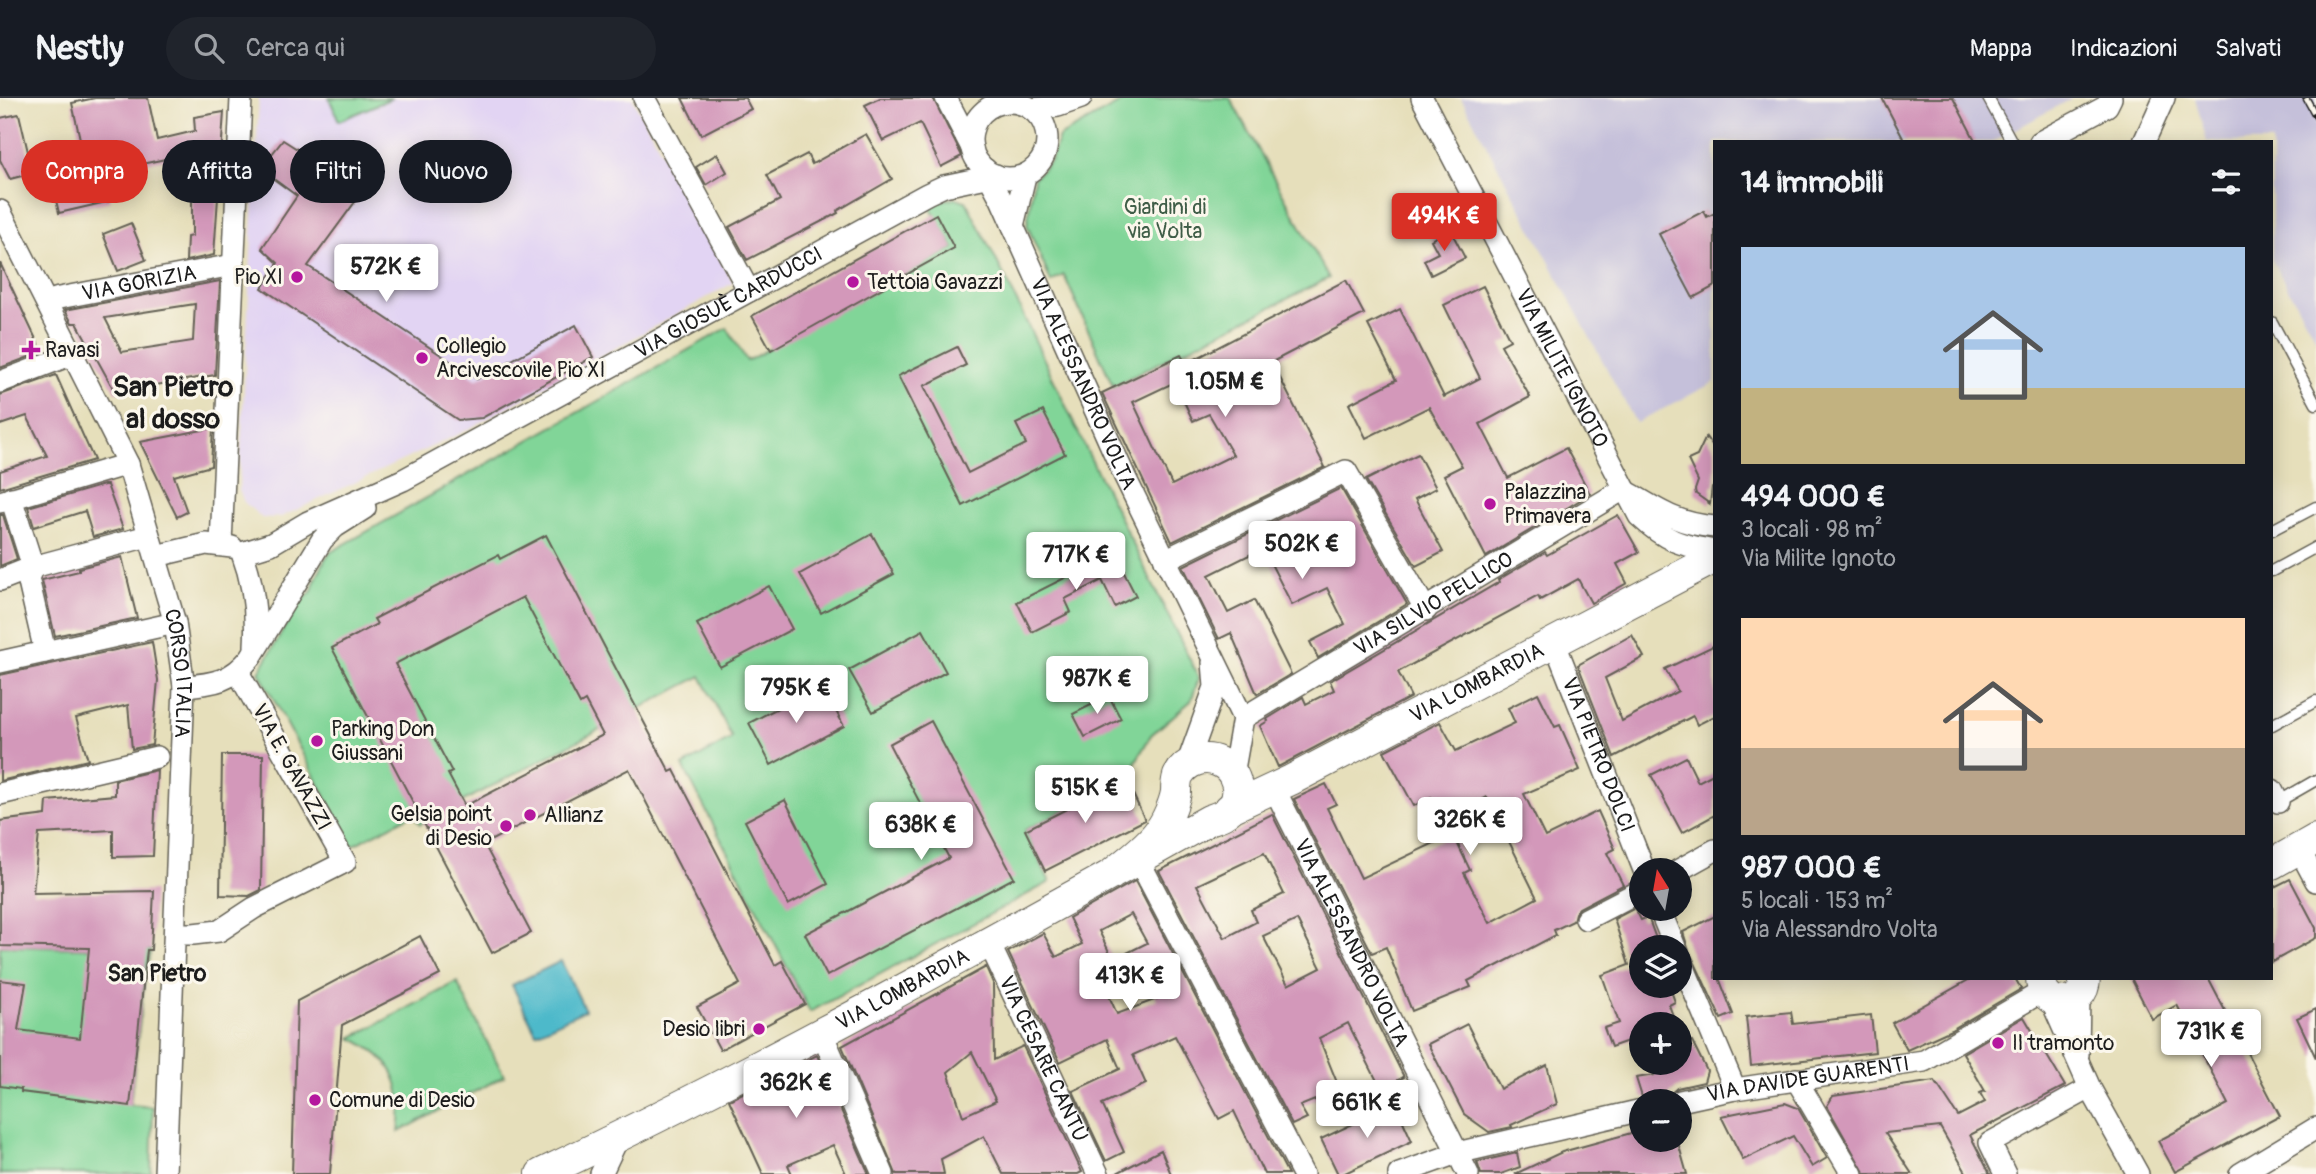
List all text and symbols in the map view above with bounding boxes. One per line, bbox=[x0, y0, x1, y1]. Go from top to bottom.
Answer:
search box bbox=[166, 17, 656, 80]
text: Nestly bbox=[35, 28, 124, 69]
icon: search bbox=[190, 29, 228, 67]
text: Cerca qui bbox=[246, 32, 345, 64]
text: Mappa bbox=[1970, 34, 2032, 63]
text: Indicazioni bbox=[2070, 34, 2177, 63]
text: Salvati bbox=[2215, 34, 2281, 63]
chip: Compra bbox=[21, 140, 148, 203]
chip: Affitta bbox=[162, 140, 276, 203]
chip: Filtri bbox=[290, 140, 385, 203]
chip: Nuovo bbox=[399, 140, 512, 203]
icon: filters bbox=[2207, 163, 2245, 201]
text: 14 immobili bbox=[1741, 164, 1883, 201]
park label: Giardini di via Volta bbox=[1124, 194, 1207, 245]
pin: 494K € bbox=[1387, 194, 1501, 253]
text: 494K € bbox=[1408, 201, 1480, 230]
street label: VIA GIOSUÈ CARDUCCI bbox=[630, 241, 827, 365]
pin: 572K € bbox=[329, 244, 443, 304]
text: 572K € bbox=[350, 252, 422, 281]
street label: VIA GORIZIA bbox=[80, 259, 199, 307]
place label: Pio XI bbox=[234, 264, 283, 291]
marker: Pio XI bbox=[289, 269, 305, 285]
place label: Tettoia Gavazzi bbox=[867, 269, 1003, 296]
street label: VIA ALESSANDRO VOLTA bbox=[1024, 273, 1142, 494]
marker: Tettoia Gavazzi bbox=[845, 274, 861, 290]
street label: VIA MILITE IGNOTO bbox=[1509, 284, 1614, 452]
icon: home bbox=[1930, 292, 2056, 418]
place label: Collegio Arcivescovile Pio XI bbox=[436, 333, 605, 384]
place label: Ravasi bbox=[45, 337, 100, 364]
marker: Ravasi bbox=[23, 342, 39, 358]
marker: Collegio Arcivescovile Pio XI bbox=[414, 350, 430, 366]
pin: 1.05M € bbox=[1160, 360, 1290, 419]
text: 1.05M € bbox=[1186, 367, 1264, 396]
district label: San Pietro al dosso bbox=[113, 370, 233, 437]
text: 494 000 € bbox=[1741, 478, 1886, 515]
place label: Palazzina Primavera bbox=[1504, 479, 1591, 530]
marker: Palazzina Primavera bbox=[1482, 496, 1498, 512]
text: 3 locali · 98 m² bbox=[1741, 515, 1883, 544]
pin: 502K € bbox=[1245, 522, 1359, 581]
text: 502K € bbox=[1264, 529, 1340, 558]
pin: 717K € bbox=[1019, 532, 1133, 592]
text: 717K € bbox=[1042, 540, 1110, 569]
text: Via Milite Ignoto bbox=[1741, 544, 1896, 573]
street label: VIA SILVIO PELLICO bbox=[1349, 546, 1518, 662]
street label: CORSO ITALIA bbox=[158, 606, 197, 738]
street label: VIA LOMBARDIA bbox=[1405, 637, 1548, 729]
pin: 987K € bbox=[1040, 656, 1154, 716]
icon: home bbox=[1930, 663, 2056, 789]
text: 987K € bbox=[1062, 664, 1132, 693]
pin: 795K € bbox=[739, 666, 853, 725]
text: 795K € bbox=[761, 673, 831, 702]
street label: VIA PIETRO DOLCI bbox=[1556, 673, 1641, 836]
street label: VIA E. GAVAZZI bbox=[246, 699, 337, 835]
place label: Parking Don Giussani bbox=[331, 716, 434, 767]
marker: Parking Don Giussani bbox=[309, 733, 325, 749]
pin: 515K € bbox=[1028, 766, 1142, 825]
text: 515K € bbox=[1051, 773, 1119, 802]
pin: 326K € bbox=[1413, 798, 1527, 857]
place label: Gelsia point di Desio bbox=[390, 801, 493, 852]
place label: Allianz bbox=[544, 802, 603, 829]
pin: 638K € bbox=[864, 802, 978, 862]
text: 326K € bbox=[1433, 805, 1507, 834]
marker: Allianz bbox=[522, 807, 538, 823]
text: 638K € bbox=[885, 810, 957, 839]
marker: Gelsia point di Desio bbox=[498, 818, 514, 834]
street label: VIA ALESSANDRO VOLTA bbox=[1288, 834, 1415, 1051]
text: 987 000 € bbox=[1741, 849, 1882, 886]
north arrow bbox=[1629, 858, 1692, 920]
map controls bbox=[1629, 858, 1692, 1152]
text: 5 locali · 153 m² bbox=[1741, 886, 1893, 915]
text: Via Alessandro Volta bbox=[1741, 915, 1938, 944]
button: layers bbox=[1629, 935, 1692, 998]
street label: VIA LOMBARDIA bbox=[831, 943, 974, 1037]
pin: 413K € bbox=[1073, 954, 1187, 1013]
district label: San Pietro bbox=[108, 959, 207, 988]
text: 413K € bbox=[1095, 961, 1165, 990]
street label: VIA CESARE CANTÙ bbox=[992, 971, 1094, 1147]
pin: 731K € bbox=[2154, 1010, 2268, 1069]
button: + bbox=[1629, 1012, 1692, 1075]
place label: Desio libri bbox=[662, 1016, 745, 1043]
text: 731K € bbox=[2177, 1017, 2245, 1046]
marker: Desio libri bbox=[751, 1021, 767, 1037]
place label: Il tramonto bbox=[2012, 1030, 2114, 1057]
marker: Il tramonto bbox=[1990, 1035, 2006, 1051]
street label: VIA DAVIDE GUARENTI bbox=[1704, 1050, 1911, 1109]
pin: 362K € bbox=[739, 1060, 853, 1120]
text: 362K € bbox=[759, 1068, 833, 1097]
pin: 661K € bbox=[1310, 1080, 1424, 1140]
place label: Comune di Desio bbox=[329, 1087, 475, 1114]
text: 661K € bbox=[1332, 1088, 1402, 1117]
button: − bbox=[1629, 1089, 1692, 1152]
marker: Comune di Desio bbox=[307, 1092, 323, 1108]

